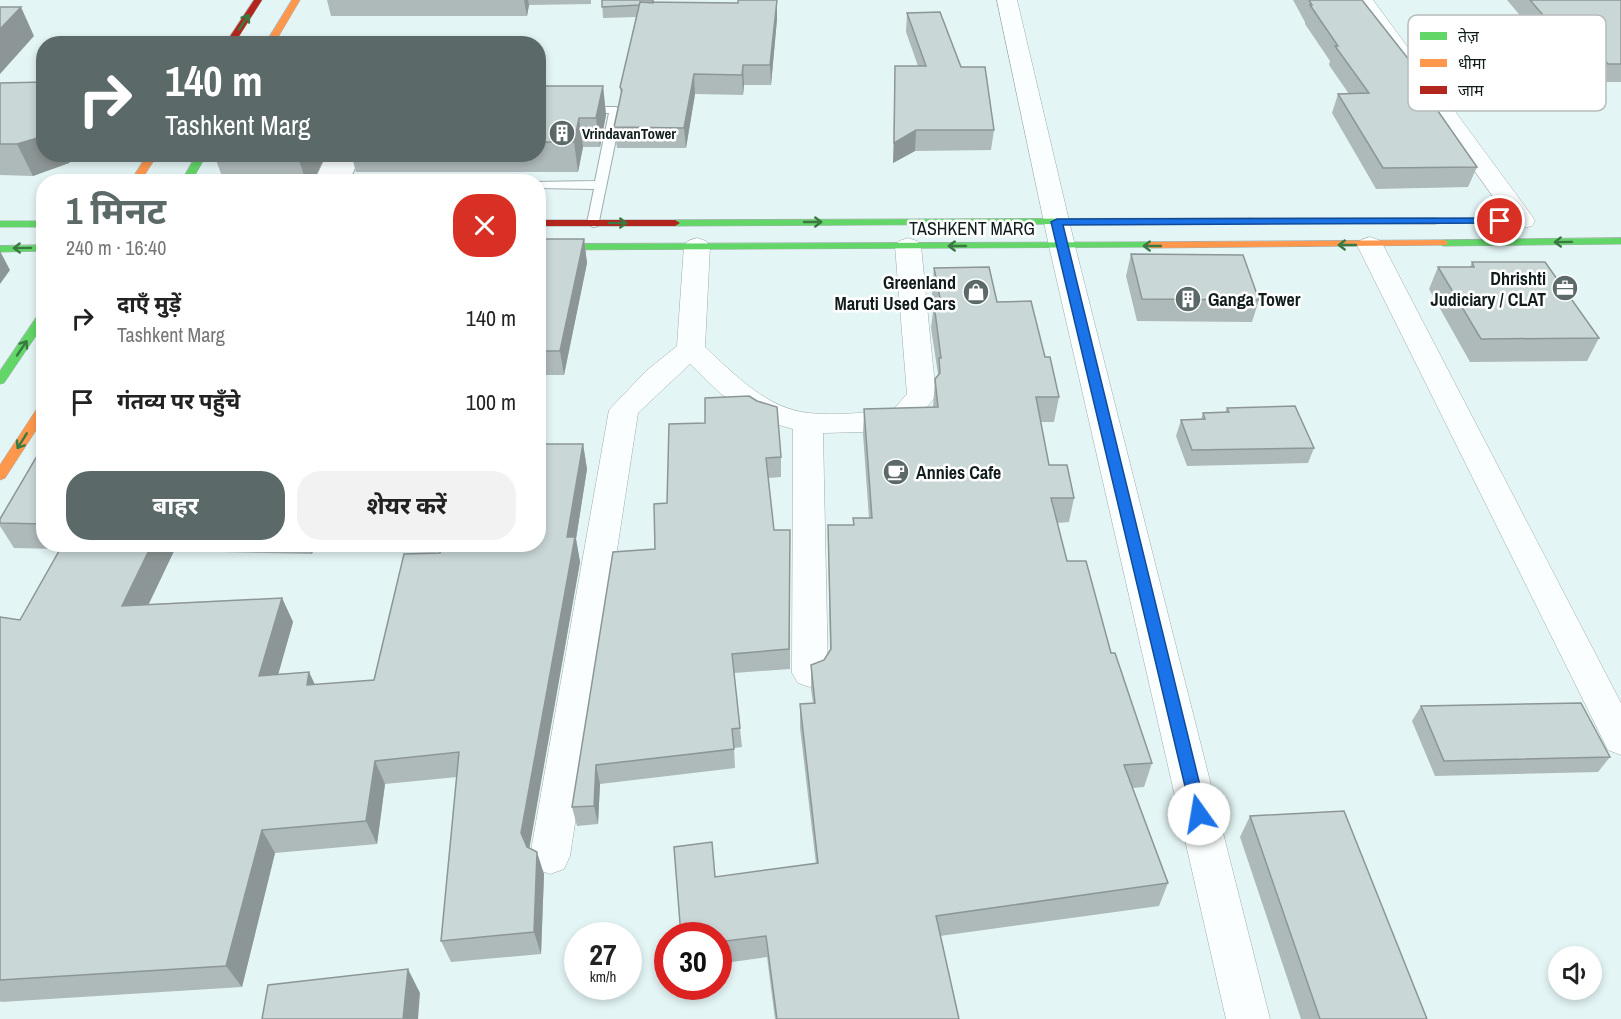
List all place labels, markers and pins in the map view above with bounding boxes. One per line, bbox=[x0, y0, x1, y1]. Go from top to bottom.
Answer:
building icon: VrindavanTower bbox=[547, 118, 577, 148]
place label: VrindavanTower bbox=[582, 123, 676, 144]
pin bbox=[1474, 195, 1525, 246]
place label: Dhrishti Judiciary / CLAT bbox=[1431, 266, 1546, 312]
place label: Greenland Maruti Used Cars bbox=[835, 270, 956, 316]
office icon: Dhrishti Judiciary / CLAT bbox=[1550, 273, 1580, 303]
shop icon: Greenland Maruti Used Cars bbox=[961, 277, 991, 307]
building icon: Ganga Tower bbox=[1173, 284, 1203, 314]
place label: Ganga Tower bbox=[1208, 287, 1301, 312]
cafe icon: Annies Cafe bbox=[881, 457, 911, 487]
place label: Annies Cafe bbox=[916, 460, 1001, 485]

